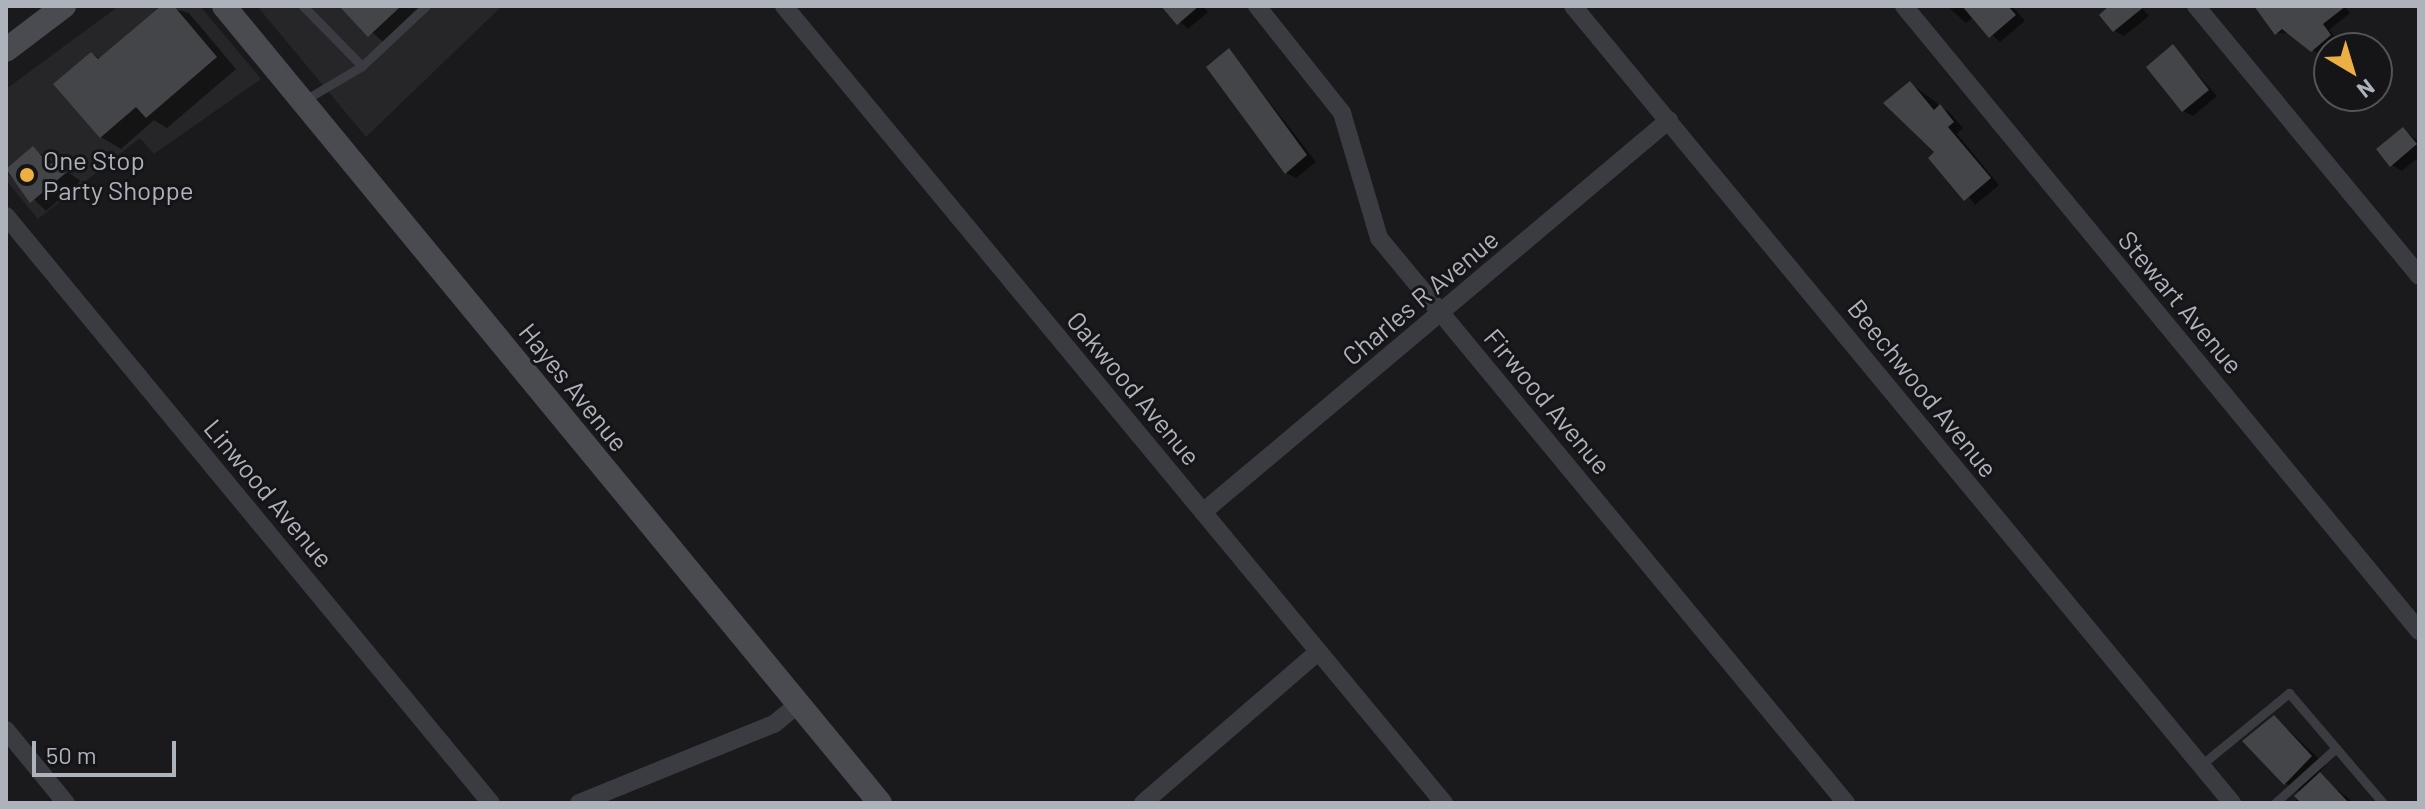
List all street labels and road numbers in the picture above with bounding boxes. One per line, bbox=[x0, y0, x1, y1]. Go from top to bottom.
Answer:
street label: Charles R Avenue bbox=[1336, 223, 1504, 371]
street label: Stewart Avenue bbox=[2112, 224, 2250, 380]
street label: Beechwood Avenue bbox=[1842, 293, 2004, 483]
street label: Oakwood Avenue bbox=[1061, 305, 1207, 471]
street label: Hayes Avenue bbox=[513, 317, 635, 457]
street label: Firwood Avenue bbox=[1478, 322, 1618, 480]
street label: Linwood Avenue bbox=[198, 413, 340, 573]

